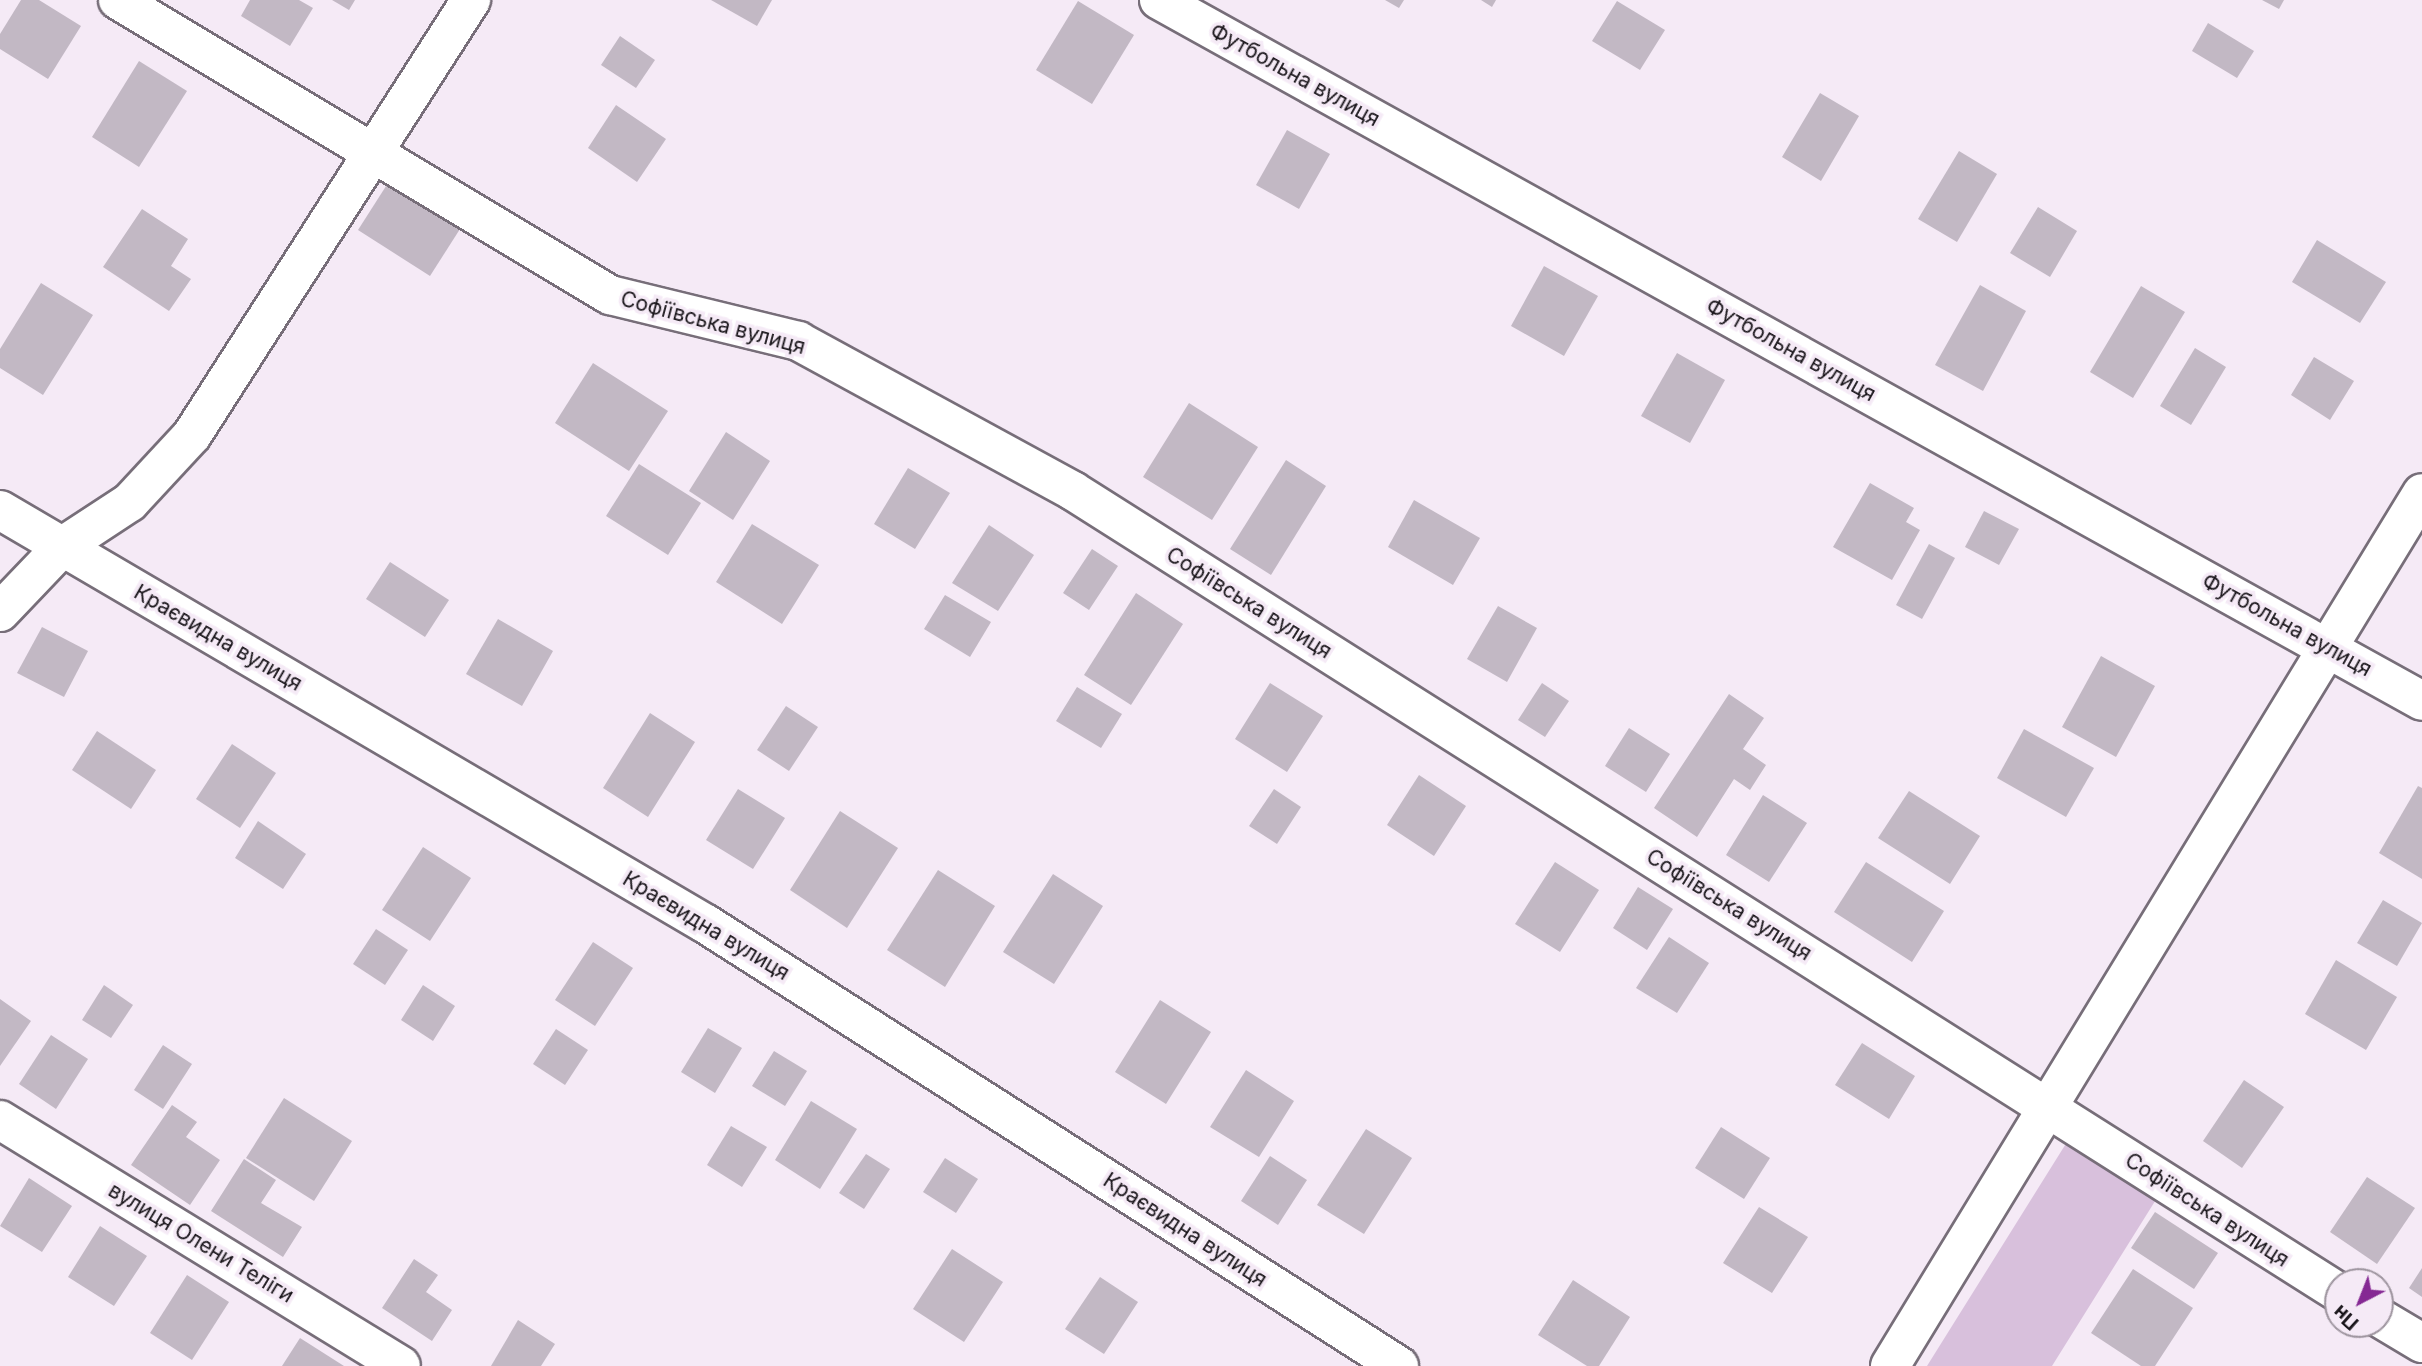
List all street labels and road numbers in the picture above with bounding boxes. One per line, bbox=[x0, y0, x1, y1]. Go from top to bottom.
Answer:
street label: Футбольна вулиця bbox=[1206, 18, 1384, 132]
street label: Софіївська вулиця bbox=[618, 286, 808, 360]
street label: Футбольна вулиця bbox=[1702, 293, 1880, 407]
street label: Софіївська вулиця bbox=[1162, 542, 1336, 664]
street label: Футбольна вулиця bbox=[2198, 568, 2376, 682]
street label: Краєвидна вулиця bbox=[130, 580, 306, 696]
street label: Софіївська вулиця bbox=[1642, 844, 1816, 966]
street label: Краєвидна вулиця bbox=[618, 866, 794, 986]
street label: Софіївська вулиця bbox=[2120, 1148, 2294, 1272]
street label: Краєвидна вулиця bbox=[1099, 1168, 1271, 1292]
street label: вулиця Олени Теліги bbox=[104, 1178, 298, 1308]

